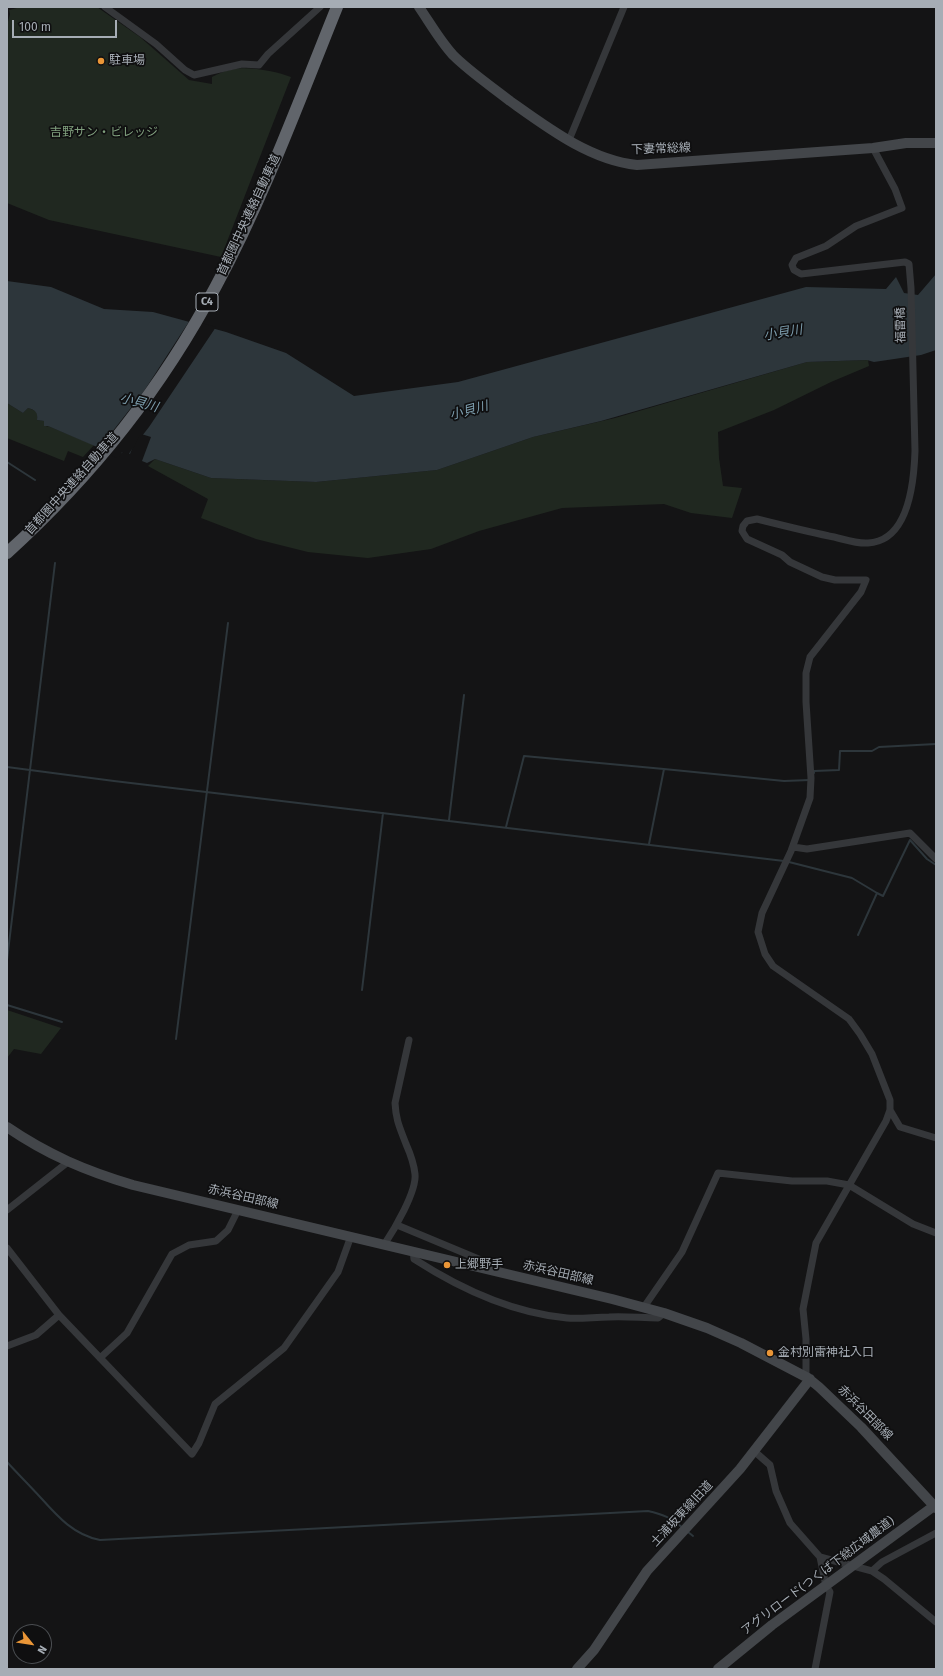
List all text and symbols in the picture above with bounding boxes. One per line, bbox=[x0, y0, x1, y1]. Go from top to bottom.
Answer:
scale bar bbox=[14, 12, 119, 38]
text: 100 m bbox=[19, 20, 51, 34]
place label: 駐車場 bbox=[109, 54, 145, 68]
marker: 駐車場 bbox=[96, 56, 106, 66]
park label: 吉野サン・ビレッジ bbox=[50, 126, 158, 140]
street label: 下妻常総線 bbox=[631, 141, 691, 157]
street label: 首都圏中央連絡自動車道 bbox=[215, 152, 283, 278]
road number: C4 bbox=[196, 293, 218, 311]
street label: 福雷橋 bbox=[893, 307, 909, 343]
water label: 小貝川 bbox=[763, 322, 803, 344]
water label: 小貝川 bbox=[118, 390, 160, 416]
water label: 小貝川 bbox=[448, 398, 490, 424]
street label: 首都圏中央連絡自動車道 bbox=[22, 430, 122, 538]
street label: 赤浜谷田部線 bbox=[206, 1182, 280, 1212]
place label: 上郷野手 bbox=[455, 1258, 503, 1272]
street label: 赤浜谷田部線 bbox=[521, 1258, 595, 1288]
marker: 上郷野手 bbox=[442, 1260, 452, 1270]
place label: 金村別雷神社入口 bbox=[778, 1346, 874, 1360]
marker: 金村別雷神社入口 bbox=[765, 1348, 775, 1358]
street label: 赤浜谷田部線 bbox=[834, 1382, 896, 1444]
street label: 土浦坂東線旧道 bbox=[648, 1478, 716, 1550]
street label: アグリロード(つくば下総広域農道) bbox=[739, 1514, 897, 1638]
north arrow bbox=[12, 1624, 52, 1664]
text: N bbox=[35, 1643, 49, 1656]

